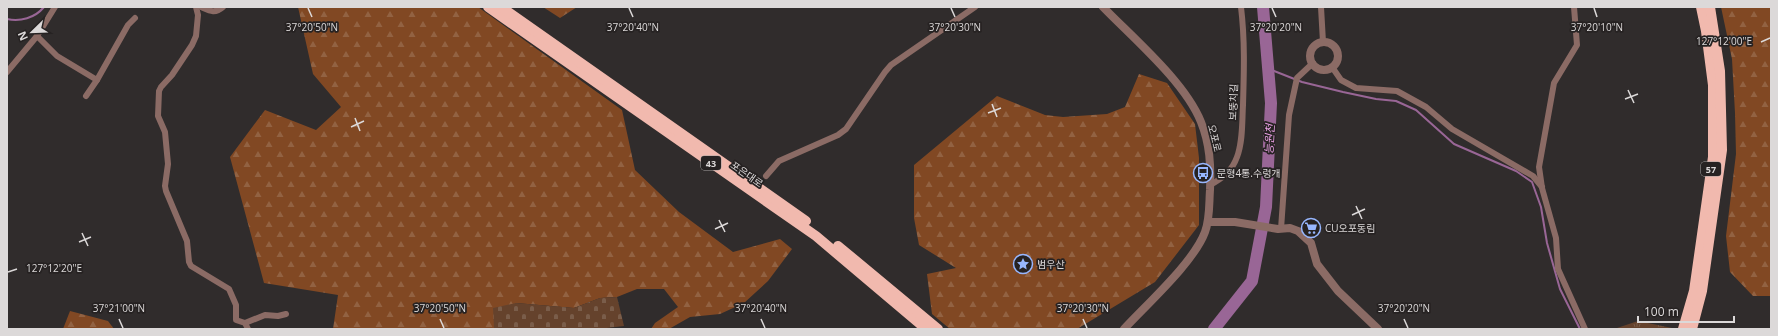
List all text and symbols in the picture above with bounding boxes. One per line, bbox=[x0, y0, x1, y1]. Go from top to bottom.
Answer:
north arrow bbox=[12, 12, 52, 52]
text: 37°20'50"N bbox=[286, 20, 338, 34]
text: 37°20'40"N bbox=[607, 20, 659, 34]
text: 37°20'30"N bbox=[929, 20, 981, 34]
text: 37°20'20"N bbox=[1250, 20, 1302, 34]
text: 37°20'10"N bbox=[1571, 20, 1623, 34]
text: N bbox=[14, 29, 31, 43]
text: 127°12'00"E bbox=[1696, 34, 1752, 48]
street label: 보뚱치길 bbox=[1225, 83, 1241, 121]
water label: 능원천 bbox=[1261, 122, 1277, 155]
street label: 오포로 bbox=[1205, 123, 1225, 153]
road number: 43 bbox=[701, 156, 721, 170]
street label: 포은대로 bbox=[728, 158, 766, 190]
bus stop icon: 문형4통.수렁개 bbox=[1192, 162, 1214, 184]
road number: 57 bbox=[1701, 162, 1721, 176]
place label: 문형4통.수렁개 bbox=[1217, 166, 1281, 180]
supermarket icon: CU오포동림 bbox=[1300, 217, 1322, 239]
place label: CU오포동림 bbox=[1325, 221, 1375, 235]
place icon: 범우산 bbox=[1012, 253, 1034, 275]
place label: 범우산 bbox=[1037, 257, 1065, 271]
text: 127°12'20"E bbox=[26, 261, 82, 275]
scale bar bbox=[1638, 298, 1734, 324]
text: 37°21'00"N bbox=[93, 301, 145, 315]
text: 37°20'50"N bbox=[414, 301, 466, 315]
text: 37°20'40"N bbox=[735, 301, 787, 315]
text: 37°20'30"N bbox=[1057, 301, 1109, 315]
text: 37°20'20"N bbox=[1378, 301, 1430, 315]
text: 100 m bbox=[1644, 303, 1679, 320]

